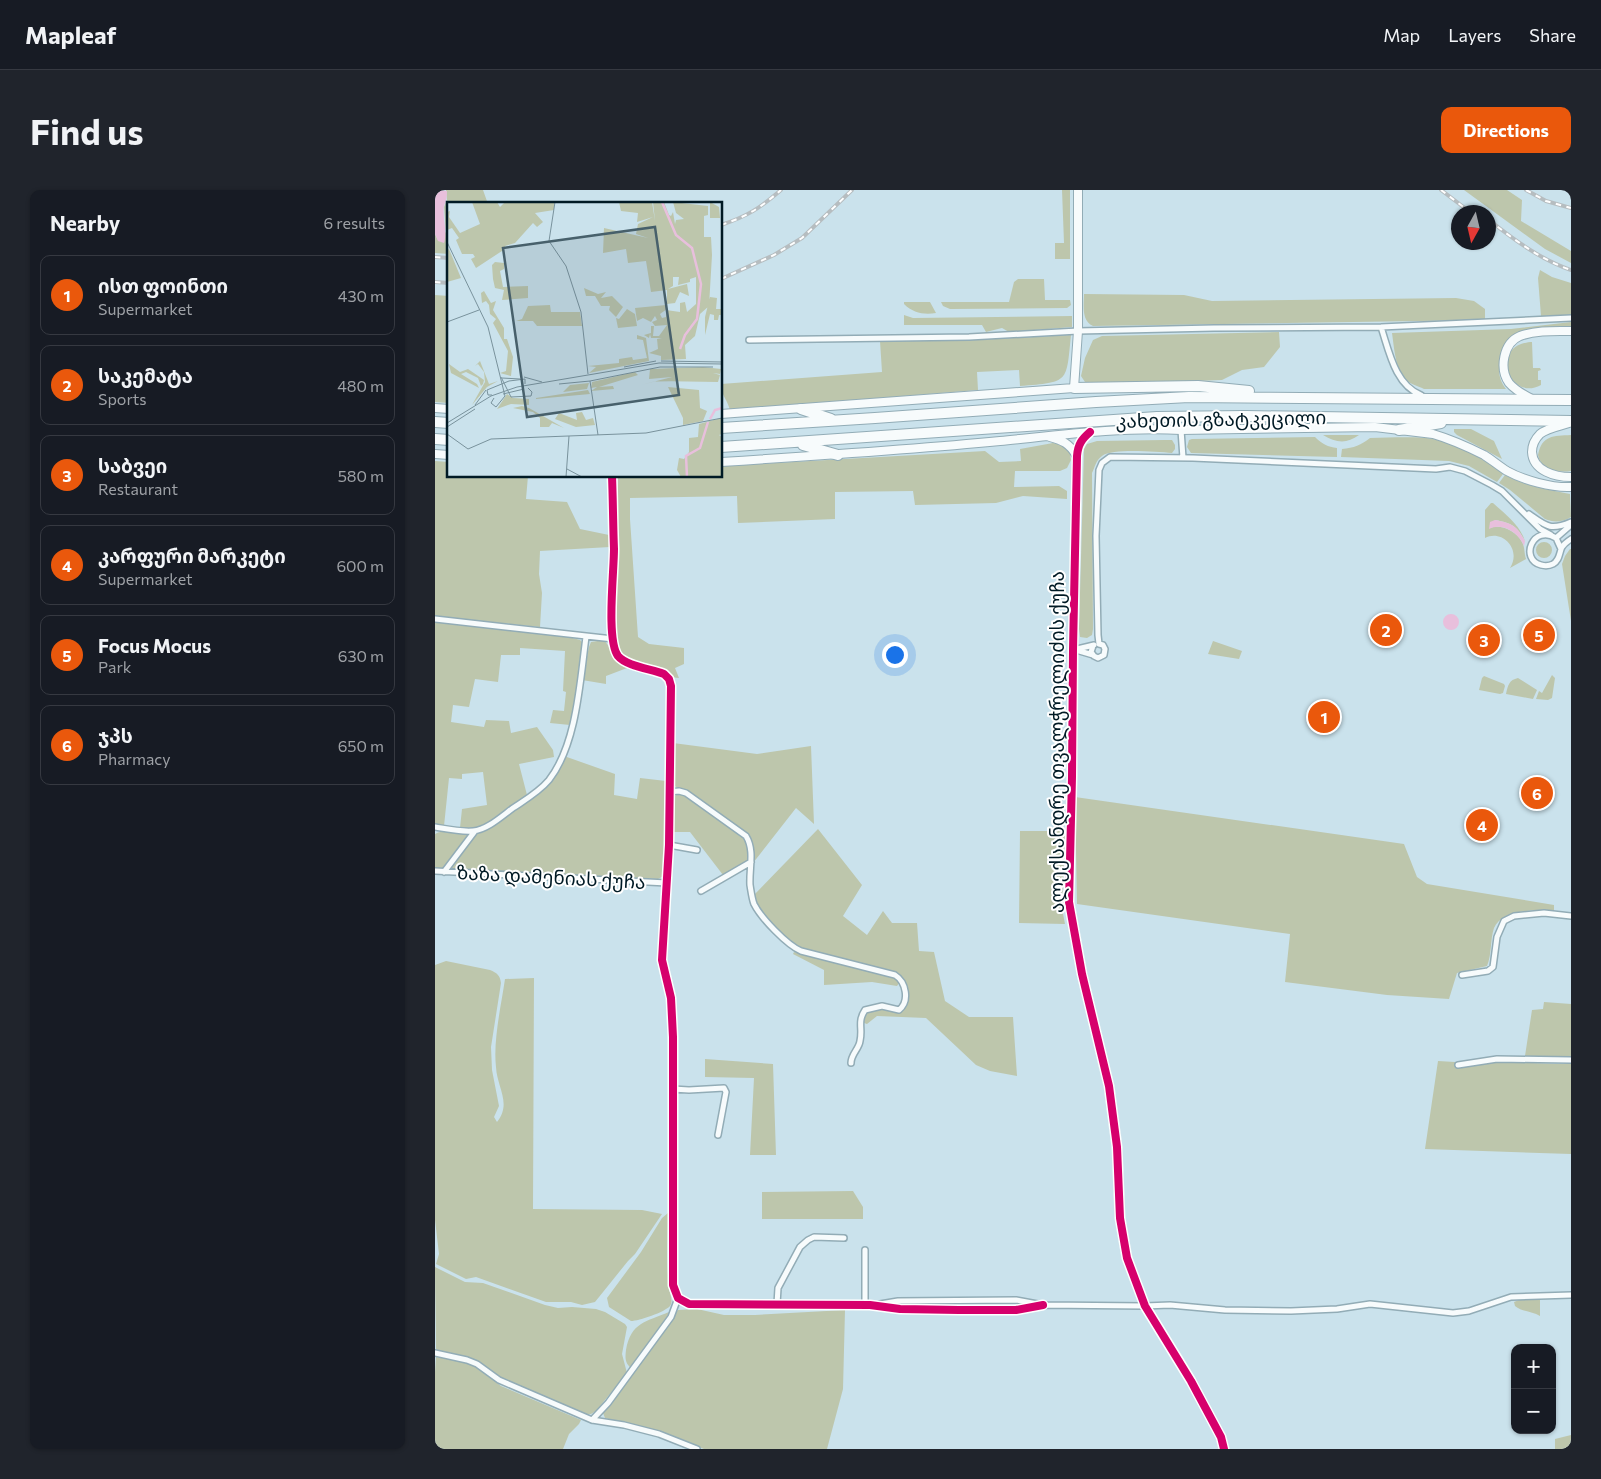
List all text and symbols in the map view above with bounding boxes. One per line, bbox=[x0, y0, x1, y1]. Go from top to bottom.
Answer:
text: Mapleaf bbox=[25, 20, 116, 49]
text: Map bbox=[1383, 24, 1420, 46]
text: Layers bbox=[1448, 24, 1501, 46]
text: Share bbox=[1529, 24, 1576, 46]
button: Directions bbox=[1441, 107, 1571, 153]
text: Find us bbox=[30, 109, 144, 152]
inset map bbox=[447, 202, 723, 478]
north arrow bbox=[1451, 205, 1496, 250]
text: Nearby bbox=[50, 210, 120, 235]
text: 6 results bbox=[324, 213, 385, 232]
text: ისთ ფოინთი bbox=[98, 274, 228, 297]
text: 1 bbox=[63, 286, 71, 305]
text: 430 m bbox=[338, 286, 384, 305]
text: Supermarket bbox=[98, 299, 193, 318]
text: საკემატა bbox=[98, 364, 193, 387]
text: 2 bbox=[62, 376, 72, 395]
text: 480 m bbox=[337, 376, 384, 395]
text: Sports bbox=[98, 389, 147, 408]
street label: კახეთის გზატკეცილი bbox=[1116, 405, 1327, 434]
text: საბვეი bbox=[98, 454, 167, 477]
text: 3 bbox=[62, 466, 72, 485]
text: 580 m bbox=[338, 466, 384, 485]
text: Restaurant bbox=[98, 479, 178, 498]
text: კარფური მარკეტი bbox=[98, 544, 286, 567]
text: 4 bbox=[62, 556, 72, 575]
text: 600 m bbox=[336, 556, 384, 575]
text: Supermarket bbox=[98, 569, 193, 588]
street label: ალექსანდრე თვალჭრელიძის ქუჩა bbox=[1045, 571, 1070, 913]
pin: 2 bbox=[1370, 611, 1402, 649]
pin: 5 bbox=[1523, 616, 1555, 654]
pin: 3 bbox=[1468, 621, 1500, 659]
text: Focus Mocus bbox=[98, 634, 211, 657]
your location bbox=[882, 642, 908, 668]
text: 5 bbox=[62, 646, 72, 665]
text: 630 m bbox=[338, 646, 384, 665]
text: Park bbox=[98, 657, 131, 676]
pin: 1 bbox=[1308, 698, 1340, 736]
text: ჯპს bbox=[98, 724, 133, 747]
text: 6 bbox=[62, 736, 72, 755]
text: 650 m bbox=[338, 736, 384, 755]
text: Pharmacy bbox=[98, 749, 171, 768]
pin: 6 bbox=[1521, 774, 1553, 812]
pin: 4 bbox=[1466, 806, 1498, 844]
street label: ზაზა დამენიას ქუჩა bbox=[456, 860, 646, 895]
map controls bbox=[1511, 1344, 1556, 1434]
button: + bbox=[1511, 1344, 1556, 1389]
button: − bbox=[1511, 1389, 1556, 1434]

